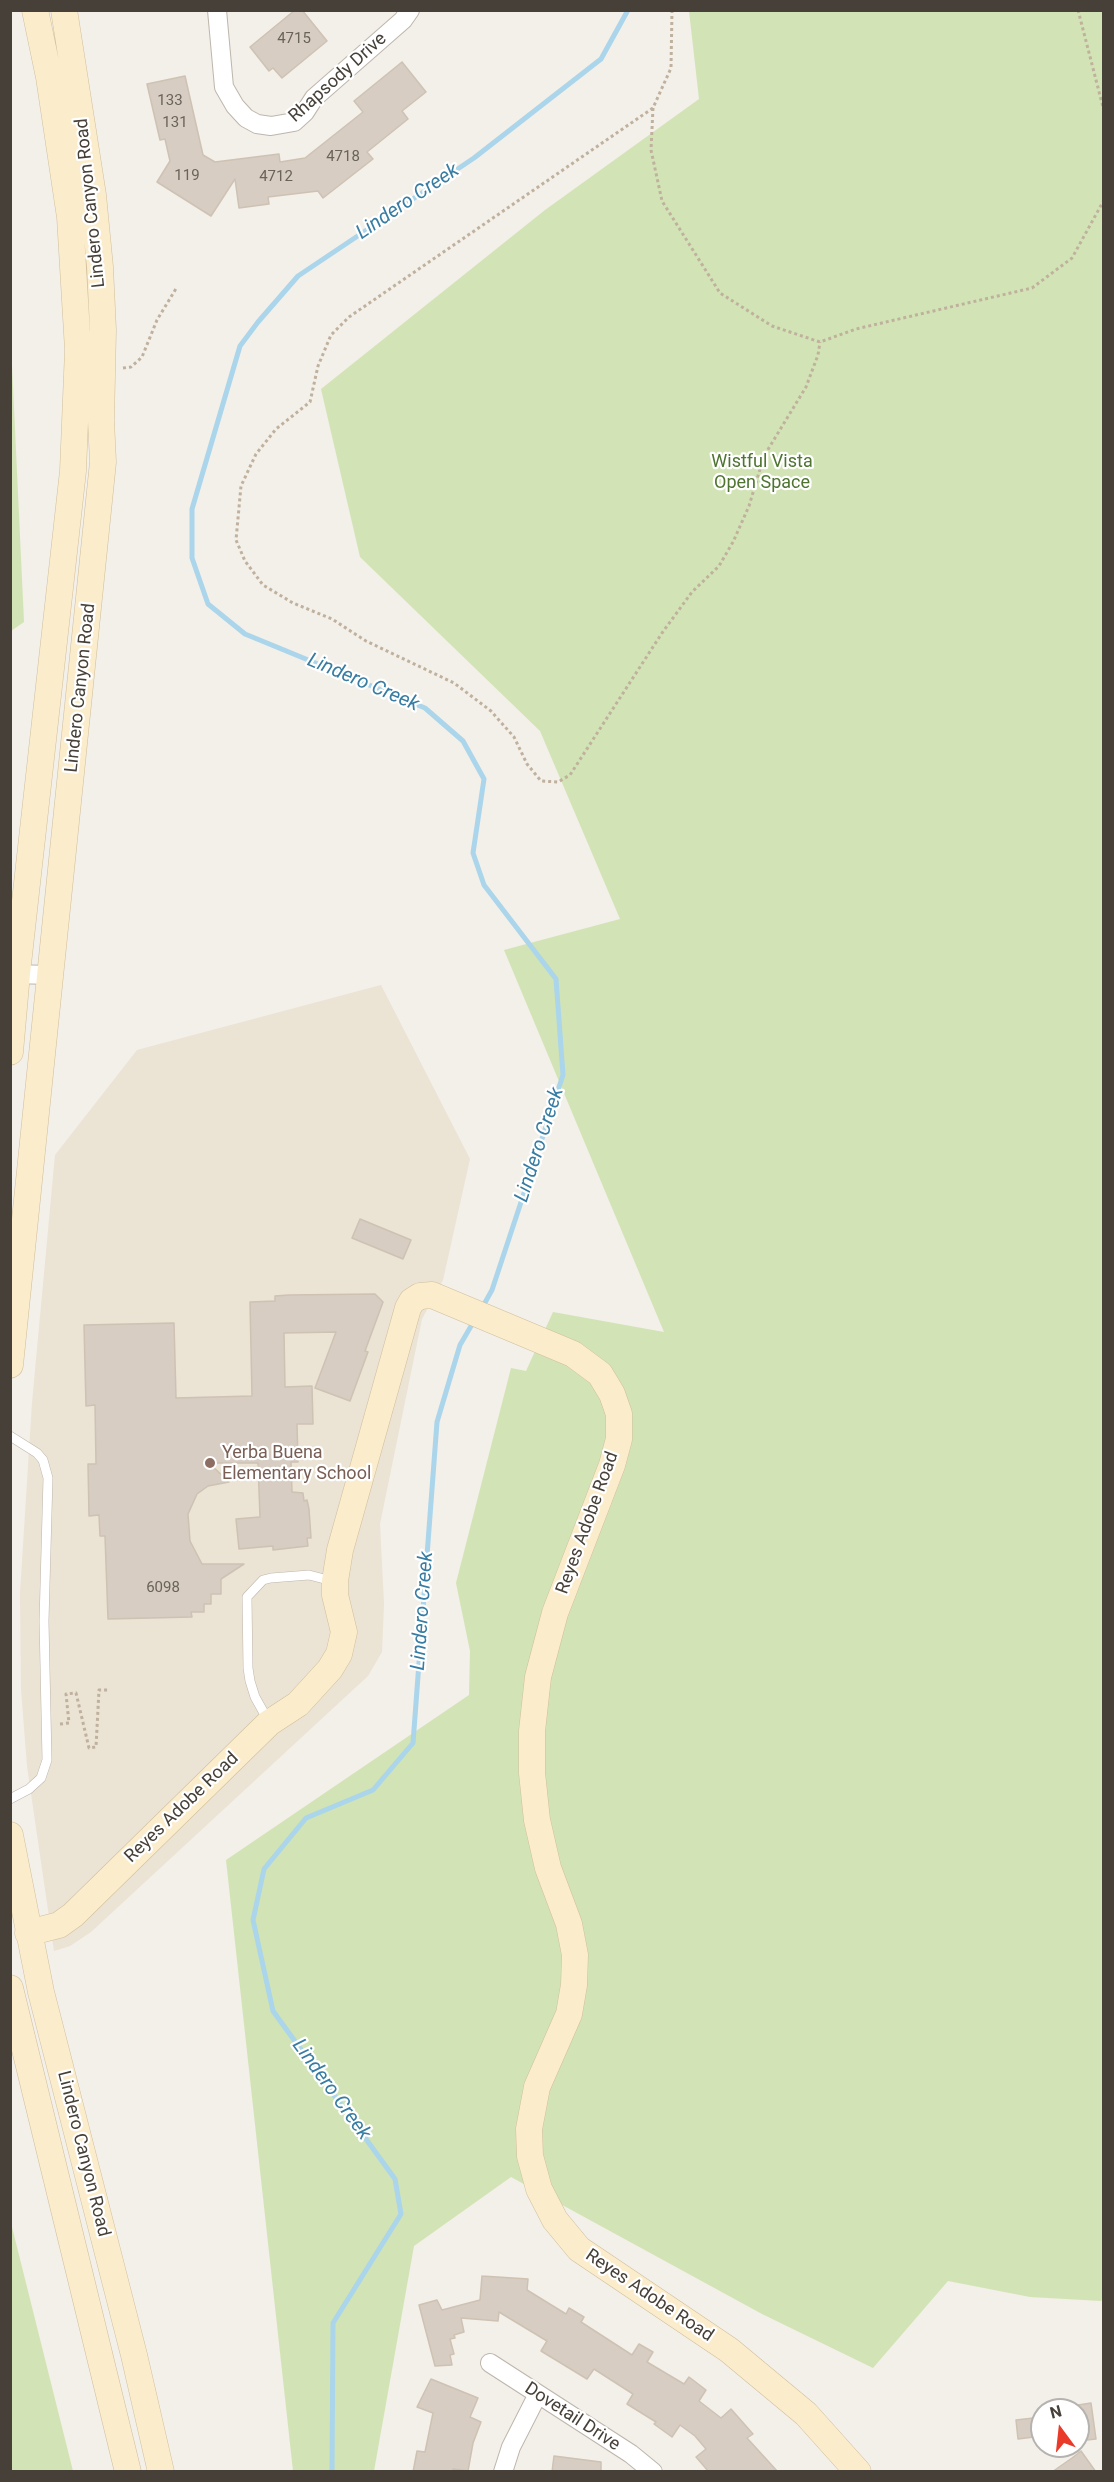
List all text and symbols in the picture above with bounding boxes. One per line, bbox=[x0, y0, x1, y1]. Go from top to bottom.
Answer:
street label: Rhapsody Drive bbox=[285, 28, 391, 128]
house number: 4715 bbox=[277, 30, 311, 48]
house number: 133 bbox=[157, 92, 183, 110]
house number: 131 bbox=[162, 114, 188, 132]
street label: Lindero Canyon Road bbox=[71, 117, 111, 289]
house number: 4718 bbox=[326, 148, 360, 166]
water label: Lindero Creek bbox=[352, 159, 464, 245]
house number: 119 bbox=[174, 167, 200, 185]
house number: 4712 bbox=[259, 168, 293, 186]
park label: Wistful Vista Open Space bbox=[711, 451, 813, 494]
street label: Lindero Canyon Road bbox=[61, 602, 101, 774]
water label: Lindero Creek bbox=[304, 649, 422, 717]
water label: Lindero Creek bbox=[510, 1085, 570, 1205]
place label: Yerba Buena Elementary School bbox=[222, 1442, 371, 1484]
street label: Reyes Adobe Road bbox=[552, 1449, 624, 1597]
marker: Yerba Buena Elementary School bbox=[203, 1456, 217, 1470]
water label: Lindero Creek bbox=[407, 1551, 439, 1671]
house number: 6098 bbox=[146, 1579, 180, 1597]
street label: Reyes Adobe Road bbox=[121, 1748, 243, 1868]
water label: Lindero Creek bbox=[286, 2035, 376, 2145]
street label: Lindero Canyon Road bbox=[52, 2069, 114, 2239]
street label: Reyes Adobe Road bbox=[581, 2245, 717, 2347]
street label: Dovetail Drive bbox=[520, 2378, 624, 2456]
north arrow bbox=[1030, 2398, 1090, 2458]
text: N bbox=[1048, 2401, 1064, 2423]

